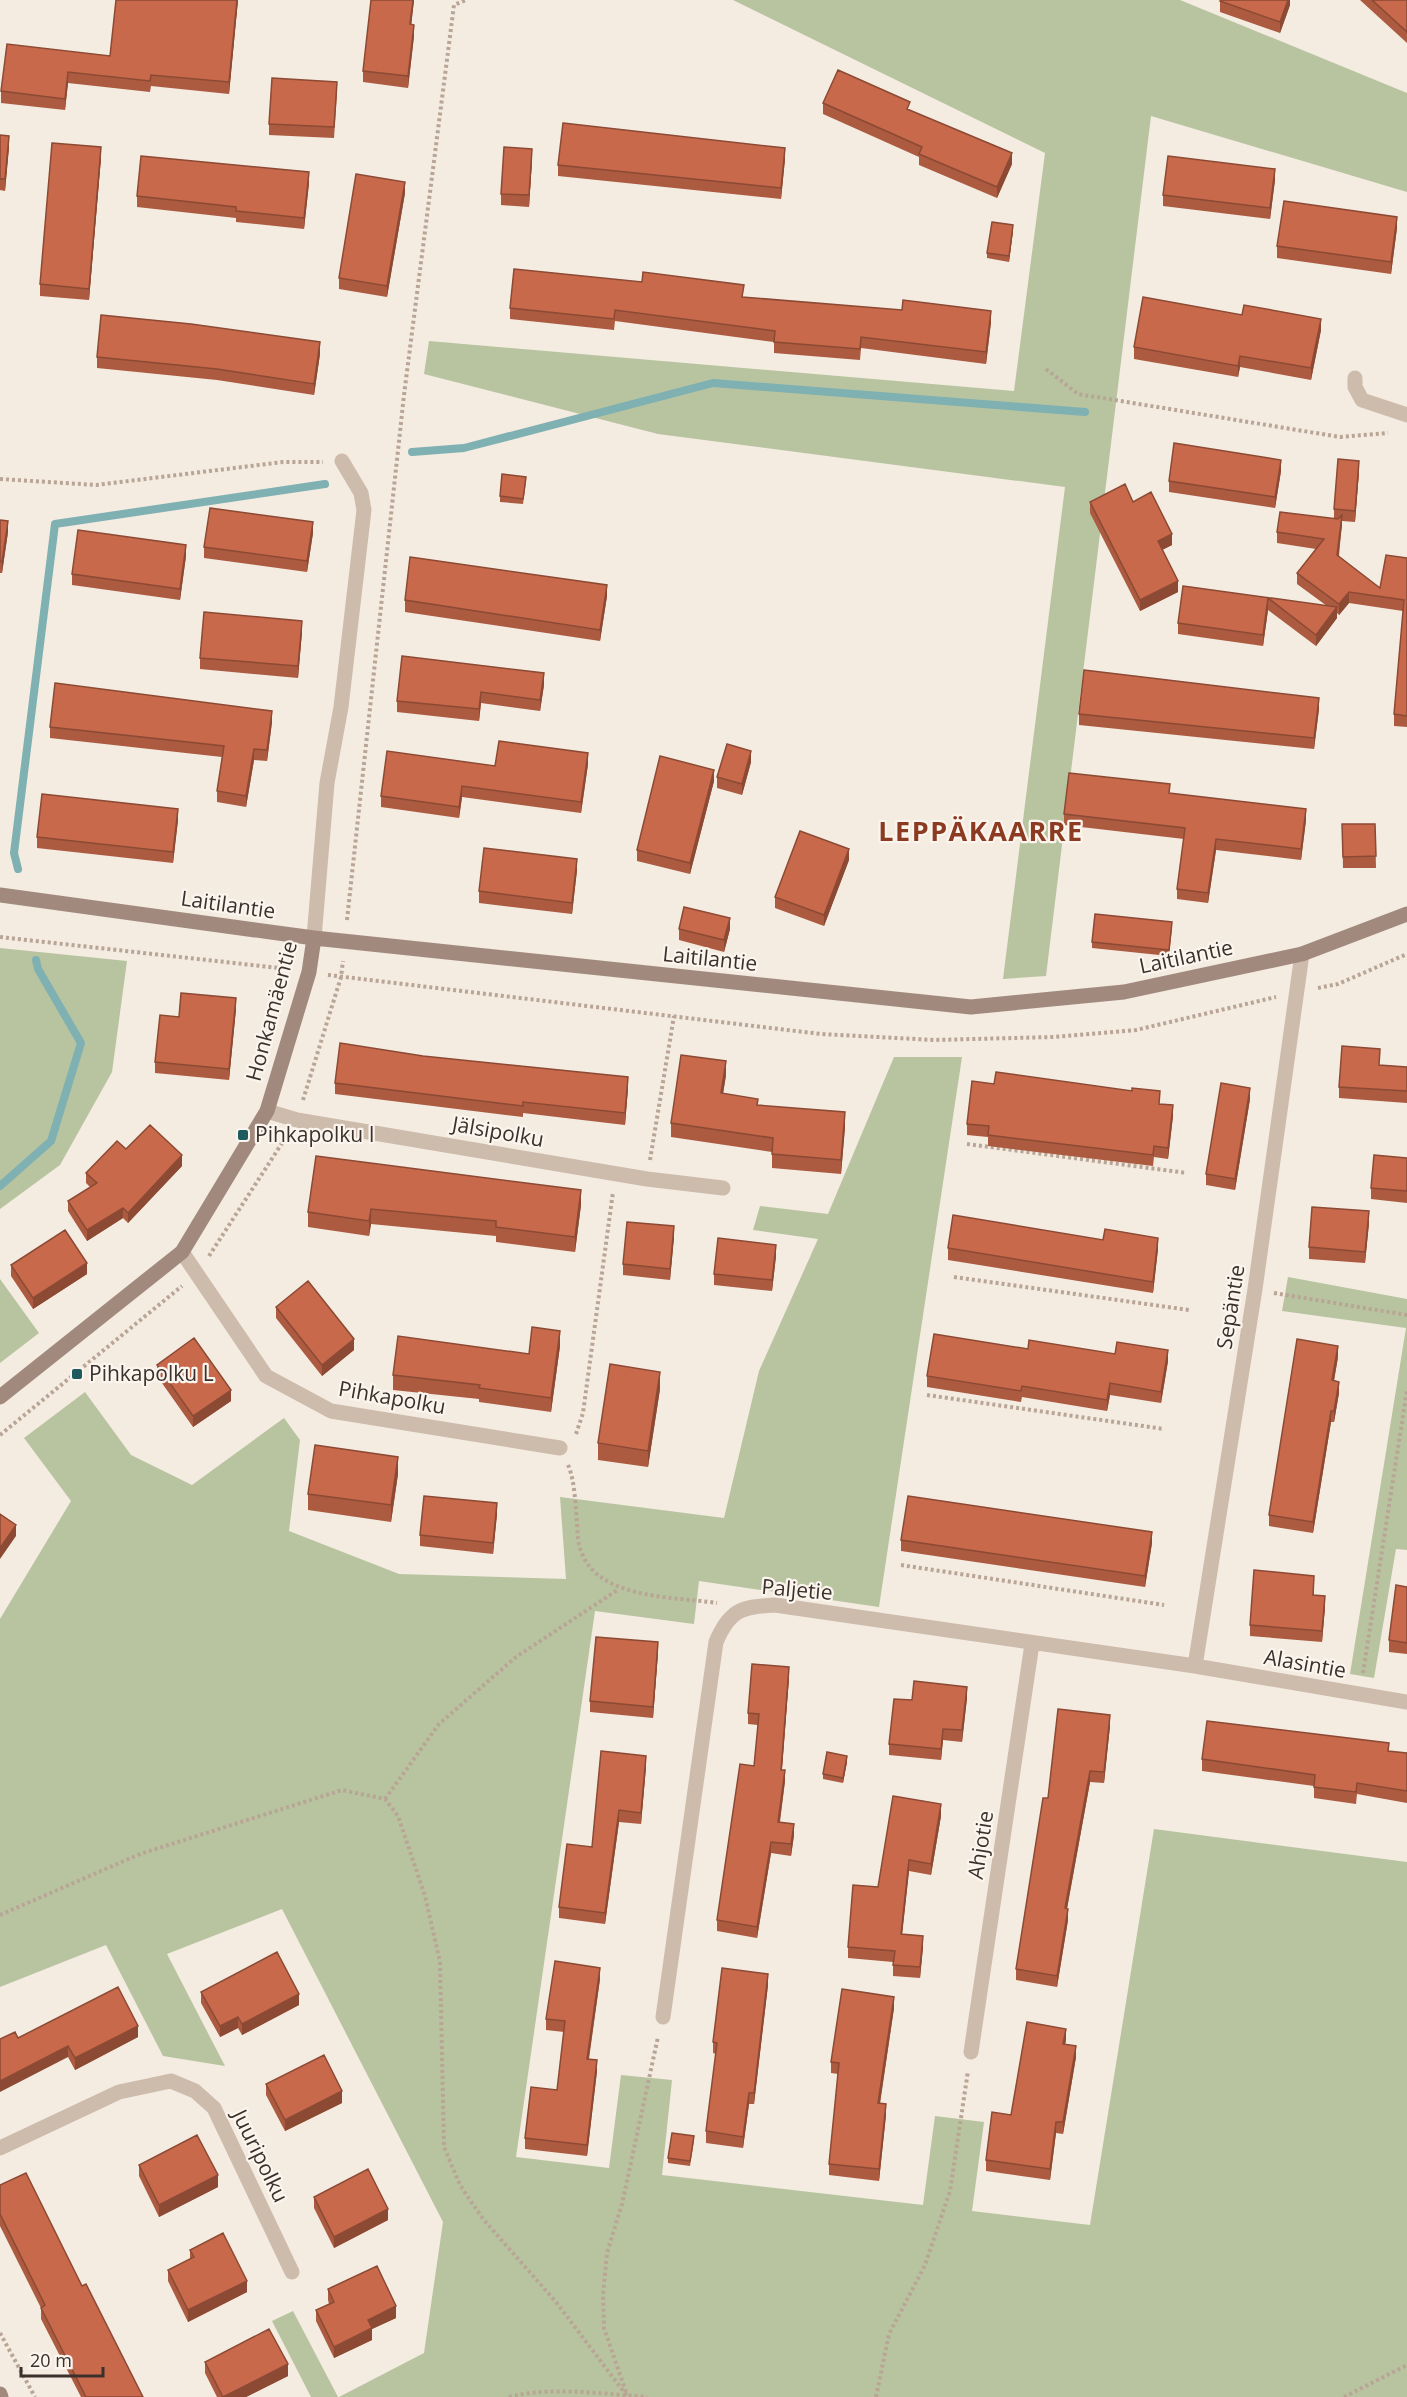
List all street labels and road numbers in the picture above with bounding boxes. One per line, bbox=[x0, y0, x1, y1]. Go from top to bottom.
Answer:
street label: Laitilantie bbox=[179, 884, 277, 924]
street label: Laitilantie bbox=[1136, 932, 1235, 980]
street label: Honkamäentie bbox=[239, 938, 303, 1084]
street label: Laitilantie bbox=[661, 939, 759, 977]
street label: Jälsipolku bbox=[448, 1109, 546, 1153]
street label: Sepäntie bbox=[1210, 1263, 1251, 1351]
street label: Pihkapolku bbox=[336, 1374, 448, 1420]
street label: Paljetie bbox=[760, 1572, 834, 1606]
street label: Alasintie bbox=[1262, 1642, 1348, 1684]
street label: Ahjotie bbox=[961, 1809, 999, 1881]
street label: Juuripolku bbox=[226, 2103, 295, 2207]

